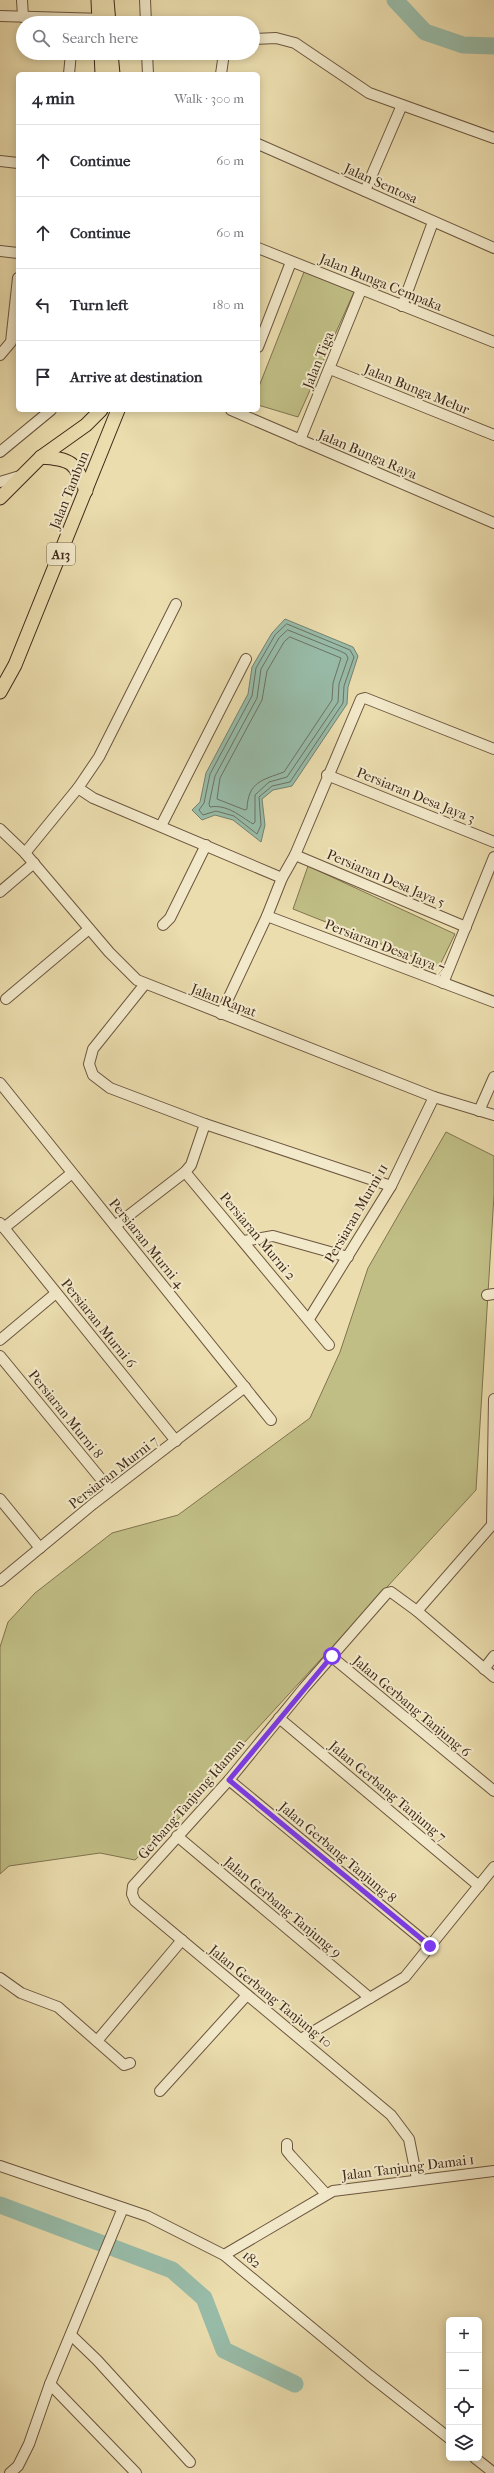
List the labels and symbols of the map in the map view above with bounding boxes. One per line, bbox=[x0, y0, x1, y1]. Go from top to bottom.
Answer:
street label: Jalan Sentosa bbox=[340, 159, 421, 207]
street label: Jalan Bunga Cempaka bbox=[316, 250, 445, 315]
street label: Jalan Tiga bbox=[299, 329, 338, 392]
street label: Jalan Bunga Melur bbox=[361, 360, 472, 418]
street label: Jalan Bunga Raya bbox=[315, 426, 420, 483]
street label: Jalan Tambun bbox=[46, 449, 93, 533]
road number: A13 bbox=[47, 543, 75, 565]
street label: Persiaran Desa Jaya 3 bbox=[354, 764, 478, 827]
street label: Persiaran Desa Jaya 5 bbox=[324, 846, 447, 911]
street label: Persiaran Desa Jaya 7 bbox=[322, 916, 448, 977]
street label: Jalan Rapat bbox=[188, 980, 259, 1021]
street label: Persiaran Murni 11 bbox=[321, 1160, 392, 1266]
street label: Persiaran Murni 2 bbox=[216, 1189, 299, 1284]
street label: Persiaran Murni 4 bbox=[105, 1195, 188, 1292]
street label: Persiaran Murni 6 bbox=[57, 1275, 140, 1372]
street label: Persiaran Murni 8 bbox=[25, 1367, 107, 1462]
street label: Persiaran Murni 7 bbox=[65, 1432, 162, 1513]
route start bbox=[323, 1647, 341, 1665]
street label: Jalan Gerbang Tanjung 6 bbox=[349, 1651, 474, 1761]
street label: Gerbang Tanjung Idaman bbox=[135, 1736, 248, 1863]
street label: Jalan Gerbang Tanjung 7 bbox=[325, 1737, 450, 1846]
street label: Jalan Gerbang Tanjung 8 bbox=[275, 1798, 400, 1906]
street label: Jalan Gerbang Tanjung 9 bbox=[220, 1853, 345, 1962]
route end bbox=[421, 1937, 439, 1955]
street label: Jalan Gerbang Tanjung 10 bbox=[205, 1941, 336, 2051]
street label: Jalan Tanjung Damai 1 bbox=[340, 2151, 475, 2184]
street label: 182 bbox=[239, 2247, 265, 2272]

